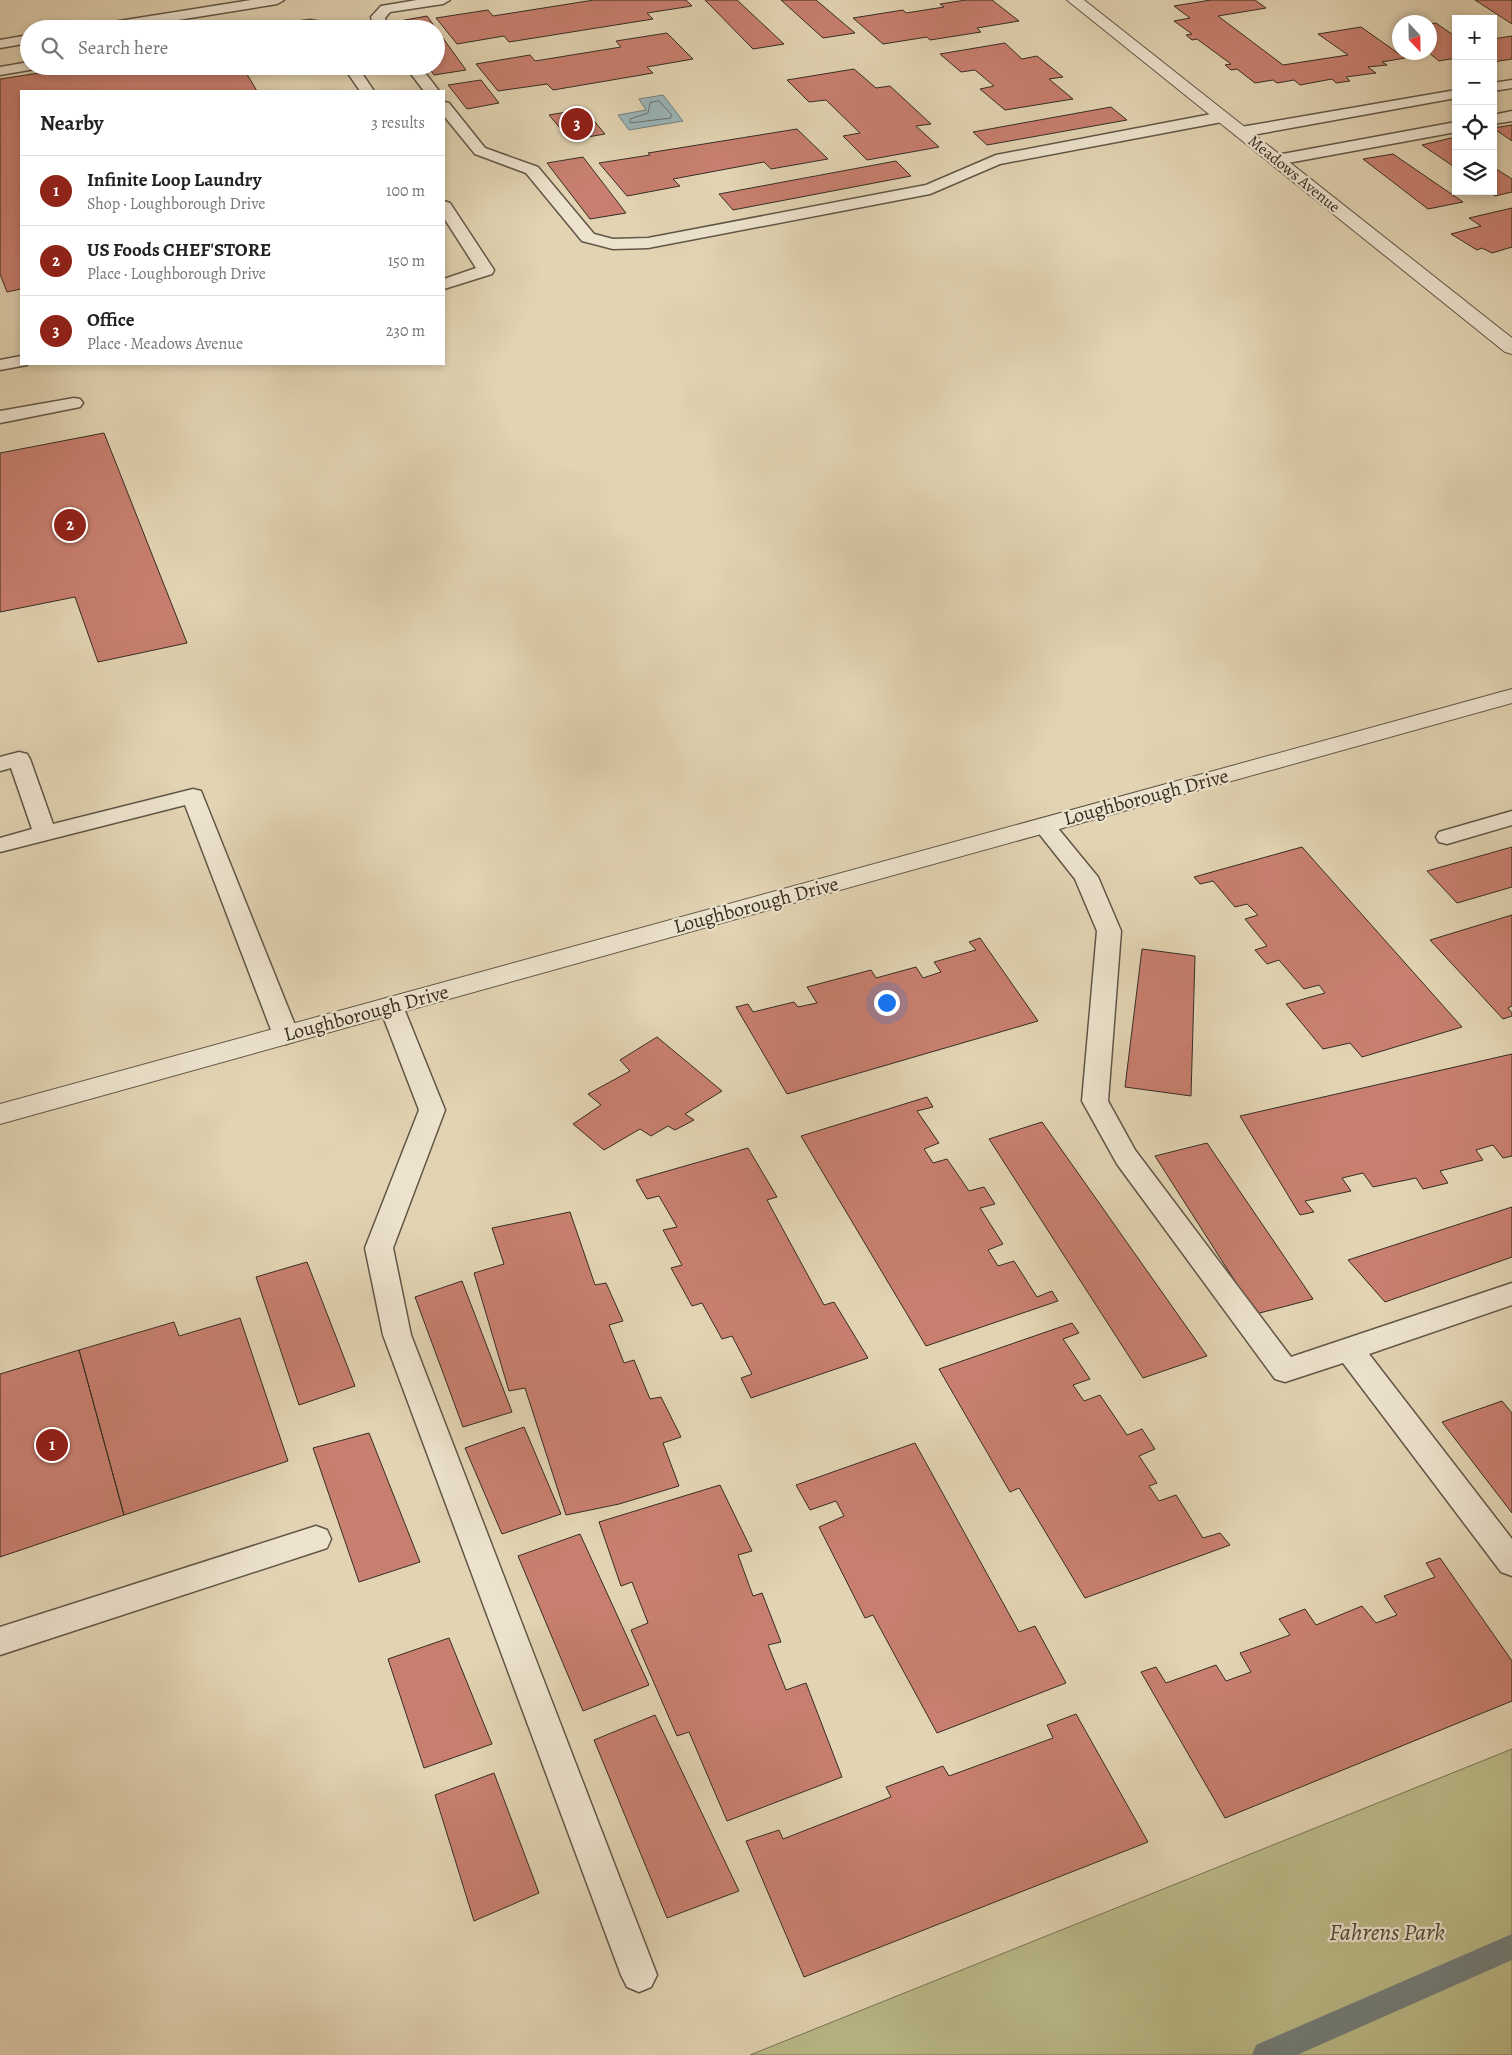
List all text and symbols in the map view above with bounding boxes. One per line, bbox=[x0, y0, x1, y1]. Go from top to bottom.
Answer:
north arrow bbox=[1392, 15, 1437, 60]
map controls bbox=[1452, 15, 1497, 195]
button: + bbox=[1452, 15, 1497, 60]
search box bbox=[20, 20, 445, 75]
icon: search bbox=[38, 34, 66, 62]
text: Search here bbox=[78, 35, 168, 61]
button: − bbox=[1452, 60, 1497, 105]
pin: 3 bbox=[561, 105, 593, 143]
button: locate bbox=[1452, 105, 1497, 150]
text: Nearby bbox=[40, 109, 103, 137]
text: 3 results bbox=[371, 112, 425, 134]
street label: Meadows Avenue bbox=[1243, 130, 1345, 218]
button: layers bbox=[1452, 150, 1497, 195]
text: Infinite Loop Laundry bbox=[87, 167, 261, 193]
text: 1 bbox=[53, 180, 59, 202]
text: 100 m bbox=[386, 180, 425, 202]
text: Shop · Loughborough Drive bbox=[87, 193, 265, 215]
text: US Foods CHEF'STORE bbox=[87, 237, 271, 263]
text: 2 bbox=[52, 250, 60, 272]
text: 150 m bbox=[388, 250, 425, 272]
text: Place · Loughborough Drive bbox=[87, 263, 266, 285]
text: Office bbox=[87, 307, 134, 333]
text: 3 bbox=[53, 320, 59, 342]
text: 230 m bbox=[386, 320, 425, 342]
text: Place · Meadows Avenue bbox=[87, 333, 243, 355]
pin: 2 bbox=[54, 506, 86, 544]
street label: Loughborough Drive bbox=[1061, 762, 1231, 832]
street label: Loughborough Drive bbox=[671, 870, 841, 940]
street label: Loughborough Drive bbox=[281, 978, 451, 1048]
your location bbox=[874, 990, 900, 1016]
pin: 1 bbox=[36, 1426, 68, 1464]
park label: Fahrens Park bbox=[1329, 1916, 1445, 1948]

